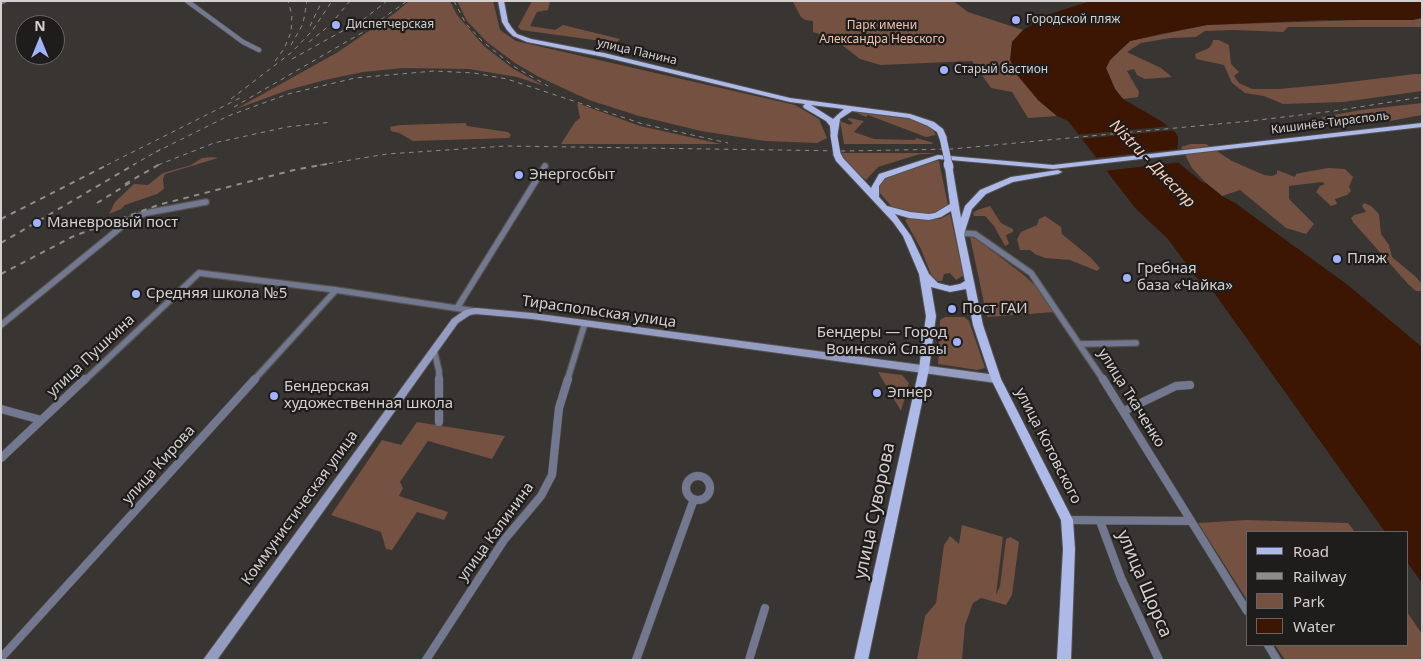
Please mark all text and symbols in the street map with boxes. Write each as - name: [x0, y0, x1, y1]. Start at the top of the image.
- place label: Городской пляж: [1026, 13, 1120, 27]
- marker: Городской пляж: [1010, 14, 1022, 26]
- north arrow: [15, 15, 65, 65]
- text: N: [34, 16, 46, 35]
- place label: Диспетчерская: [346, 18, 434, 32]
- marker: Диспетчерская: [330, 19, 342, 31]
- park label: Парк имени Александра Невского: [819, 19, 945, 47]
- street label: улица Панина: [596, 36, 678, 68]
- place label: Старый бастион: [954, 63, 1048, 77]
- marker: Старый бастион: [938, 64, 950, 76]
- street label: Кишинёв-Тирасполь: [1270, 109, 1390, 137]
- water label: Nistru - Днестр: [1105, 116, 1199, 212]
- place label: Энергосбыт: [529, 166, 615, 184]
- marker: Энергосбыт: [513, 169, 525, 181]
- place label: Маневровый пост: [47, 214, 178, 232]
- marker: Маневровый пост: [31, 217, 43, 229]
- place label: Пляж: [1347, 250, 1387, 268]
- marker: Пляж: [1331, 253, 1343, 265]
- place label: Гребная база «Чайка»: [1137, 260, 1233, 295]
- marker: Гребная база «Чайка»: [1121, 272, 1133, 284]
- place label: Средняя школа №5: [146, 285, 287, 303]
- marker: Средняя школа №5: [130, 288, 142, 300]
- street label: Тираспольская улица: [521, 292, 677, 332]
- place label: Пост ГАИ: [962, 300, 1028, 318]
- marker: Пост ГАИ: [946, 303, 958, 315]
- street label: улица Пушкина: [43, 311, 139, 401]
- place label: Бендеры — Город Воинской Славы: [817, 324, 947, 359]
- marker: Бендеры — Город Воинской Славы: [951, 336, 963, 348]
- street label: улица Ткаченко: [1093, 345, 1169, 451]
- place label: Бендерская художественная школа: [284, 378, 453, 413]
- place label: Эпнер: [887, 384, 932, 402]
- street label: улица Котовского: [1011, 385, 1085, 507]
- marker: Эпнер: [871, 387, 883, 399]
- marker: Бендерская художественная школа: [268, 390, 280, 402]
- street label: улица Кирова: [119, 422, 199, 508]
- street label: Коммунистическая улица: [238, 427, 362, 589]
- street label: улица Суворова: [850, 441, 900, 581]
- street label: улица Калинина: [454, 479, 538, 585]
- street label: улица Щорса: [1112, 527, 1176, 641]
- legend: [1246, 531, 1408, 646]
- text: Road: [1293, 541, 1329, 561]
- text: Railway: [1293, 566, 1346, 586]
- text: Park: [1293, 591, 1325, 611]
- text: Water: [1293, 616, 1335, 636]

